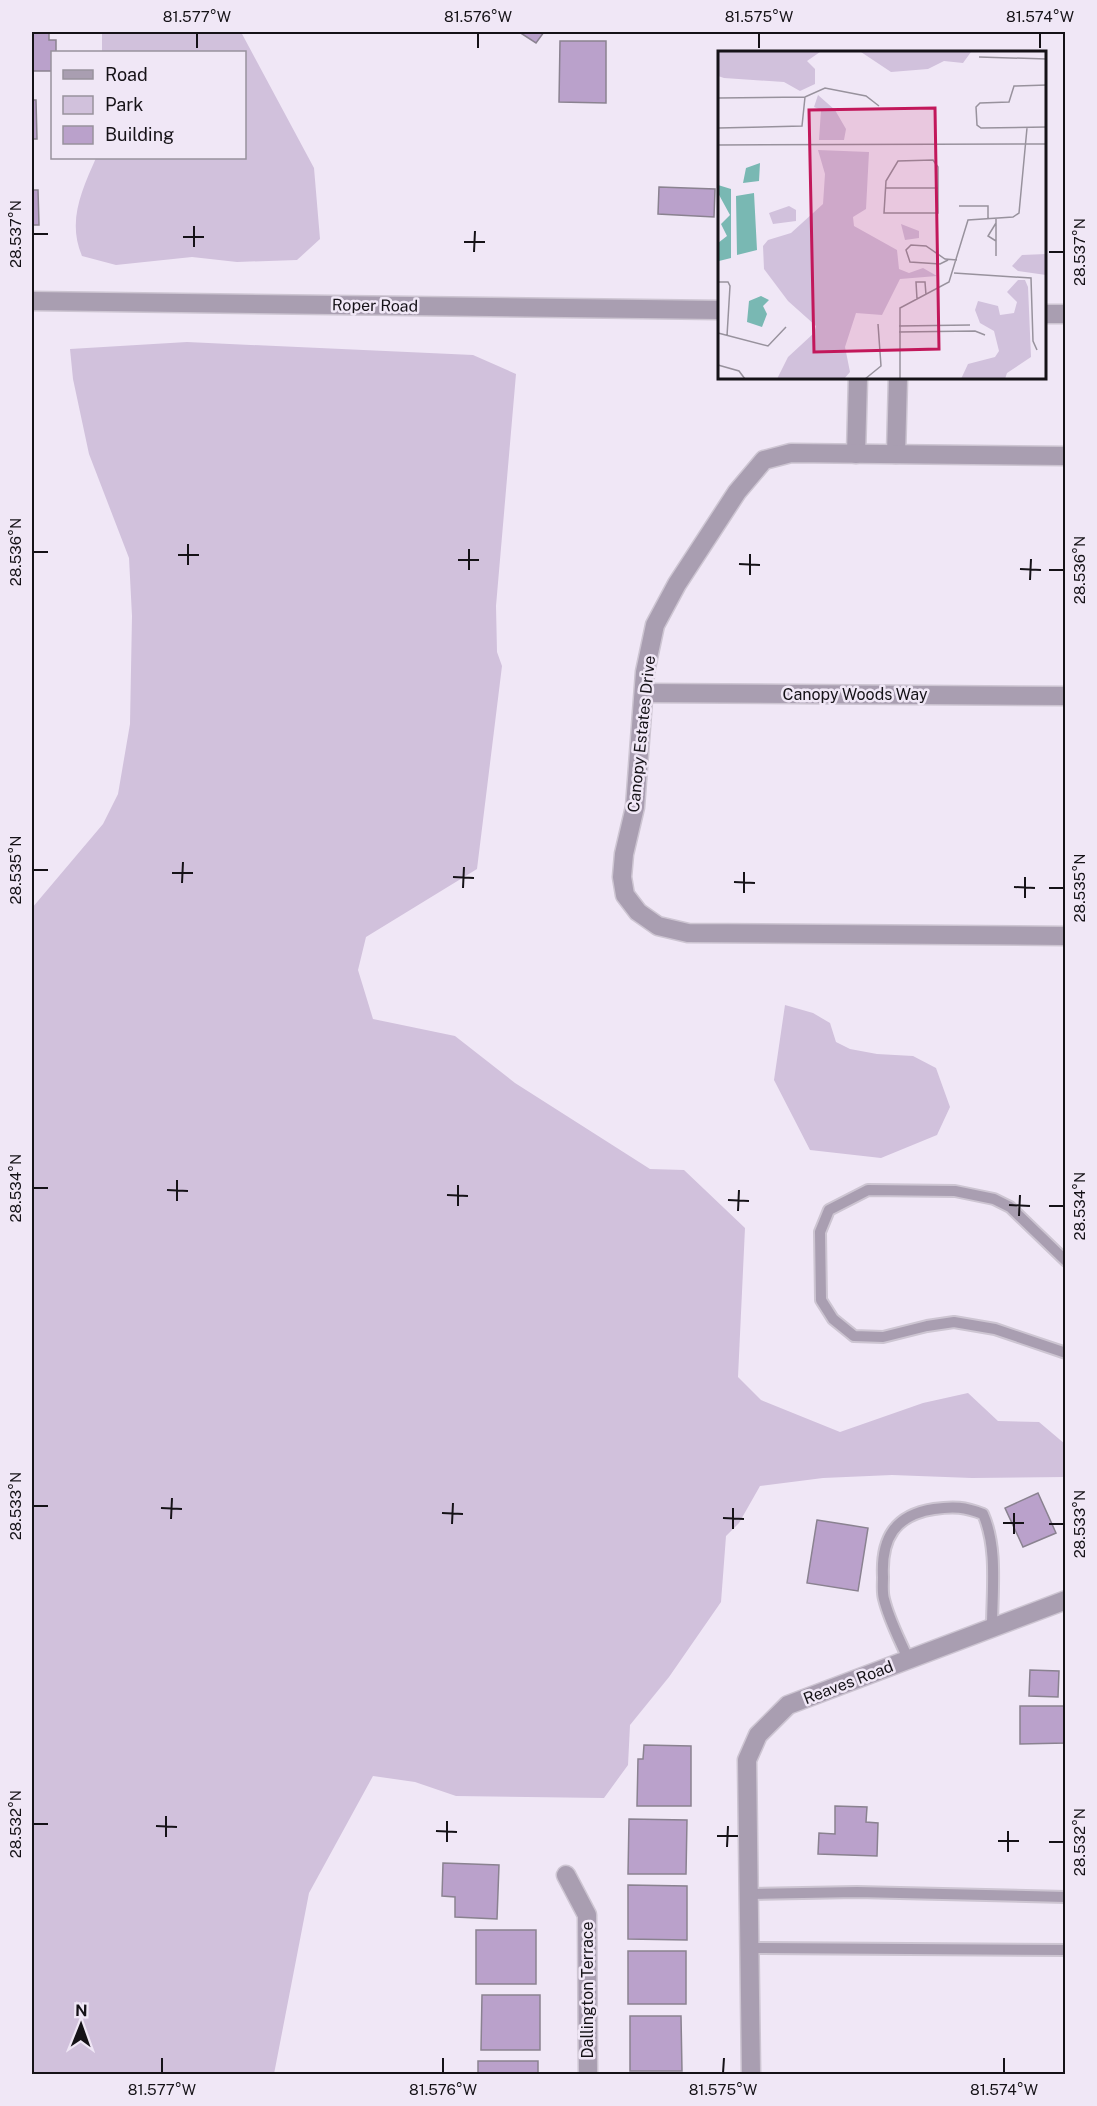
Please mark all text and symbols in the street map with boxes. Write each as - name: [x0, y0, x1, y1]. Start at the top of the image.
- text: 81.577°W: [163, 8, 231, 25]
- text: 81.576°W: [444, 8, 512, 25]
- text: 81.575°W: [725, 8, 793, 25]
- text: 81.574°W: [1006, 8, 1074, 25]
- legend: [51, 51, 246, 159]
- inset map: [718, 51, 1046, 380]
- text: Road: [105, 64, 148, 85]
- text: Park: [105, 94, 143, 115]
- text: Building: [105, 124, 174, 145]
- text: 28.537°N: [7, 200, 24, 268]
- text: 28.537°N: [1071, 218, 1088, 286]
- street label: Roper Road: [332, 295, 418, 316]
- text: 28.536°N: [7, 518, 24, 586]
- text: 28.536°N: [1071, 536, 1088, 604]
- street label: Canopy Estates Drive: [624, 655, 659, 813]
- street label: Canopy Woods Way: [783, 685, 928, 704]
- text: 28.535°N: [7, 836, 24, 904]
- text: 28.535°N: [1071, 854, 1088, 922]
- text: 28.534°N: [7, 1154, 24, 1222]
- text: 28.534°N: [1071, 1172, 1088, 1240]
- text: 28.533°N: [7, 1472, 24, 1540]
- text: 28.533°N: [1071, 1490, 1088, 1558]
- street label: Reaves Road: [801, 1657, 896, 1708]
- text: 28.532°N: [7, 1790, 24, 1858]
- text: 28.532°N: [1071, 1808, 1088, 1876]
- street label: Dallington Terrace: [578, 1921, 597, 2059]
- north arrow: [51, 1995, 111, 2055]
- text: N: [75, 2001, 88, 2020]
- text: 81.577°W: [128, 2081, 196, 2098]
- text: 81.576°W: [409, 2081, 477, 2098]
- text: 81.575°W: [689, 2081, 757, 2098]
- text: 81.574°W: [970, 2081, 1038, 2098]

